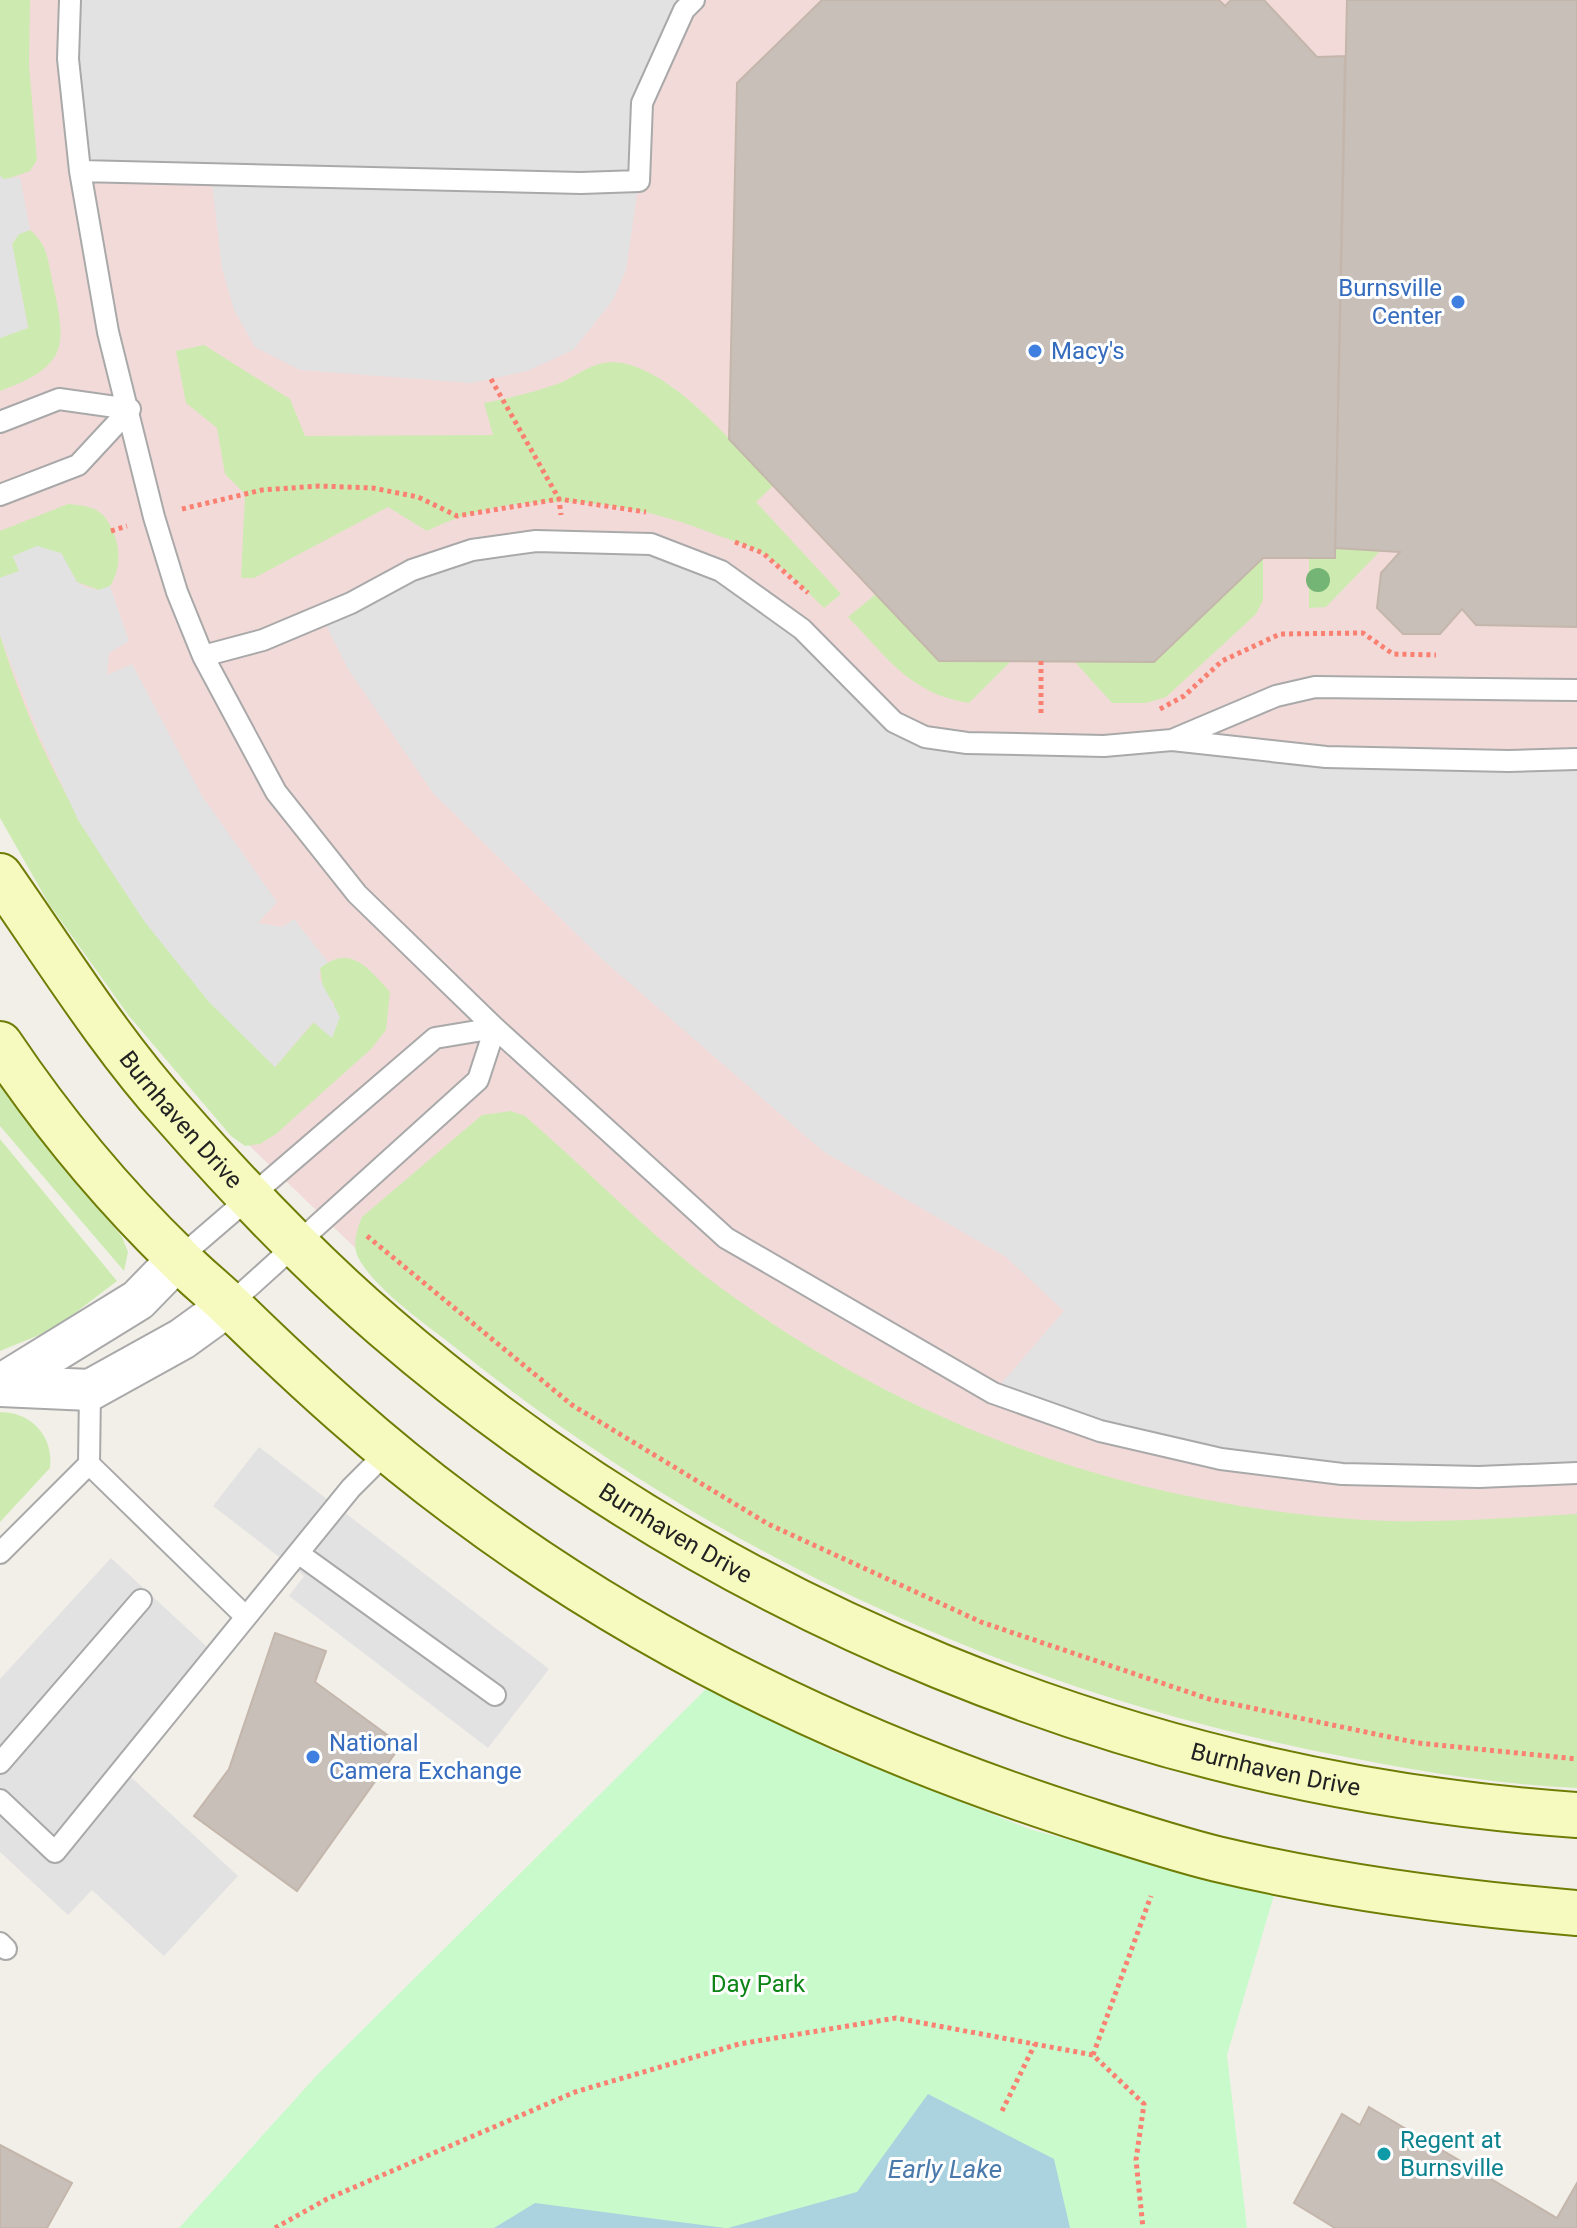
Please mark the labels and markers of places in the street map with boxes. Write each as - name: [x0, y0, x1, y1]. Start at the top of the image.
- place label: Burnsville Center: [1338, 274, 1442, 330]
- marker: Burnsville Center: [1449, 293, 1467, 311]
- place label: Macy's: [1051, 337, 1125, 365]
- marker: Macy's: [1026, 342, 1044, 360]
- place label: National Camera Exchange: [329, 1729, 522, 1785]
- marker: National Camera Exchange: [304, 1748, 322, 1766]
- place label: Regent at Burnsville: [1400, 2126, 1504, 2182]
- marker: Regent at Burnsville: [1375, 2145, 1393, 2163]

